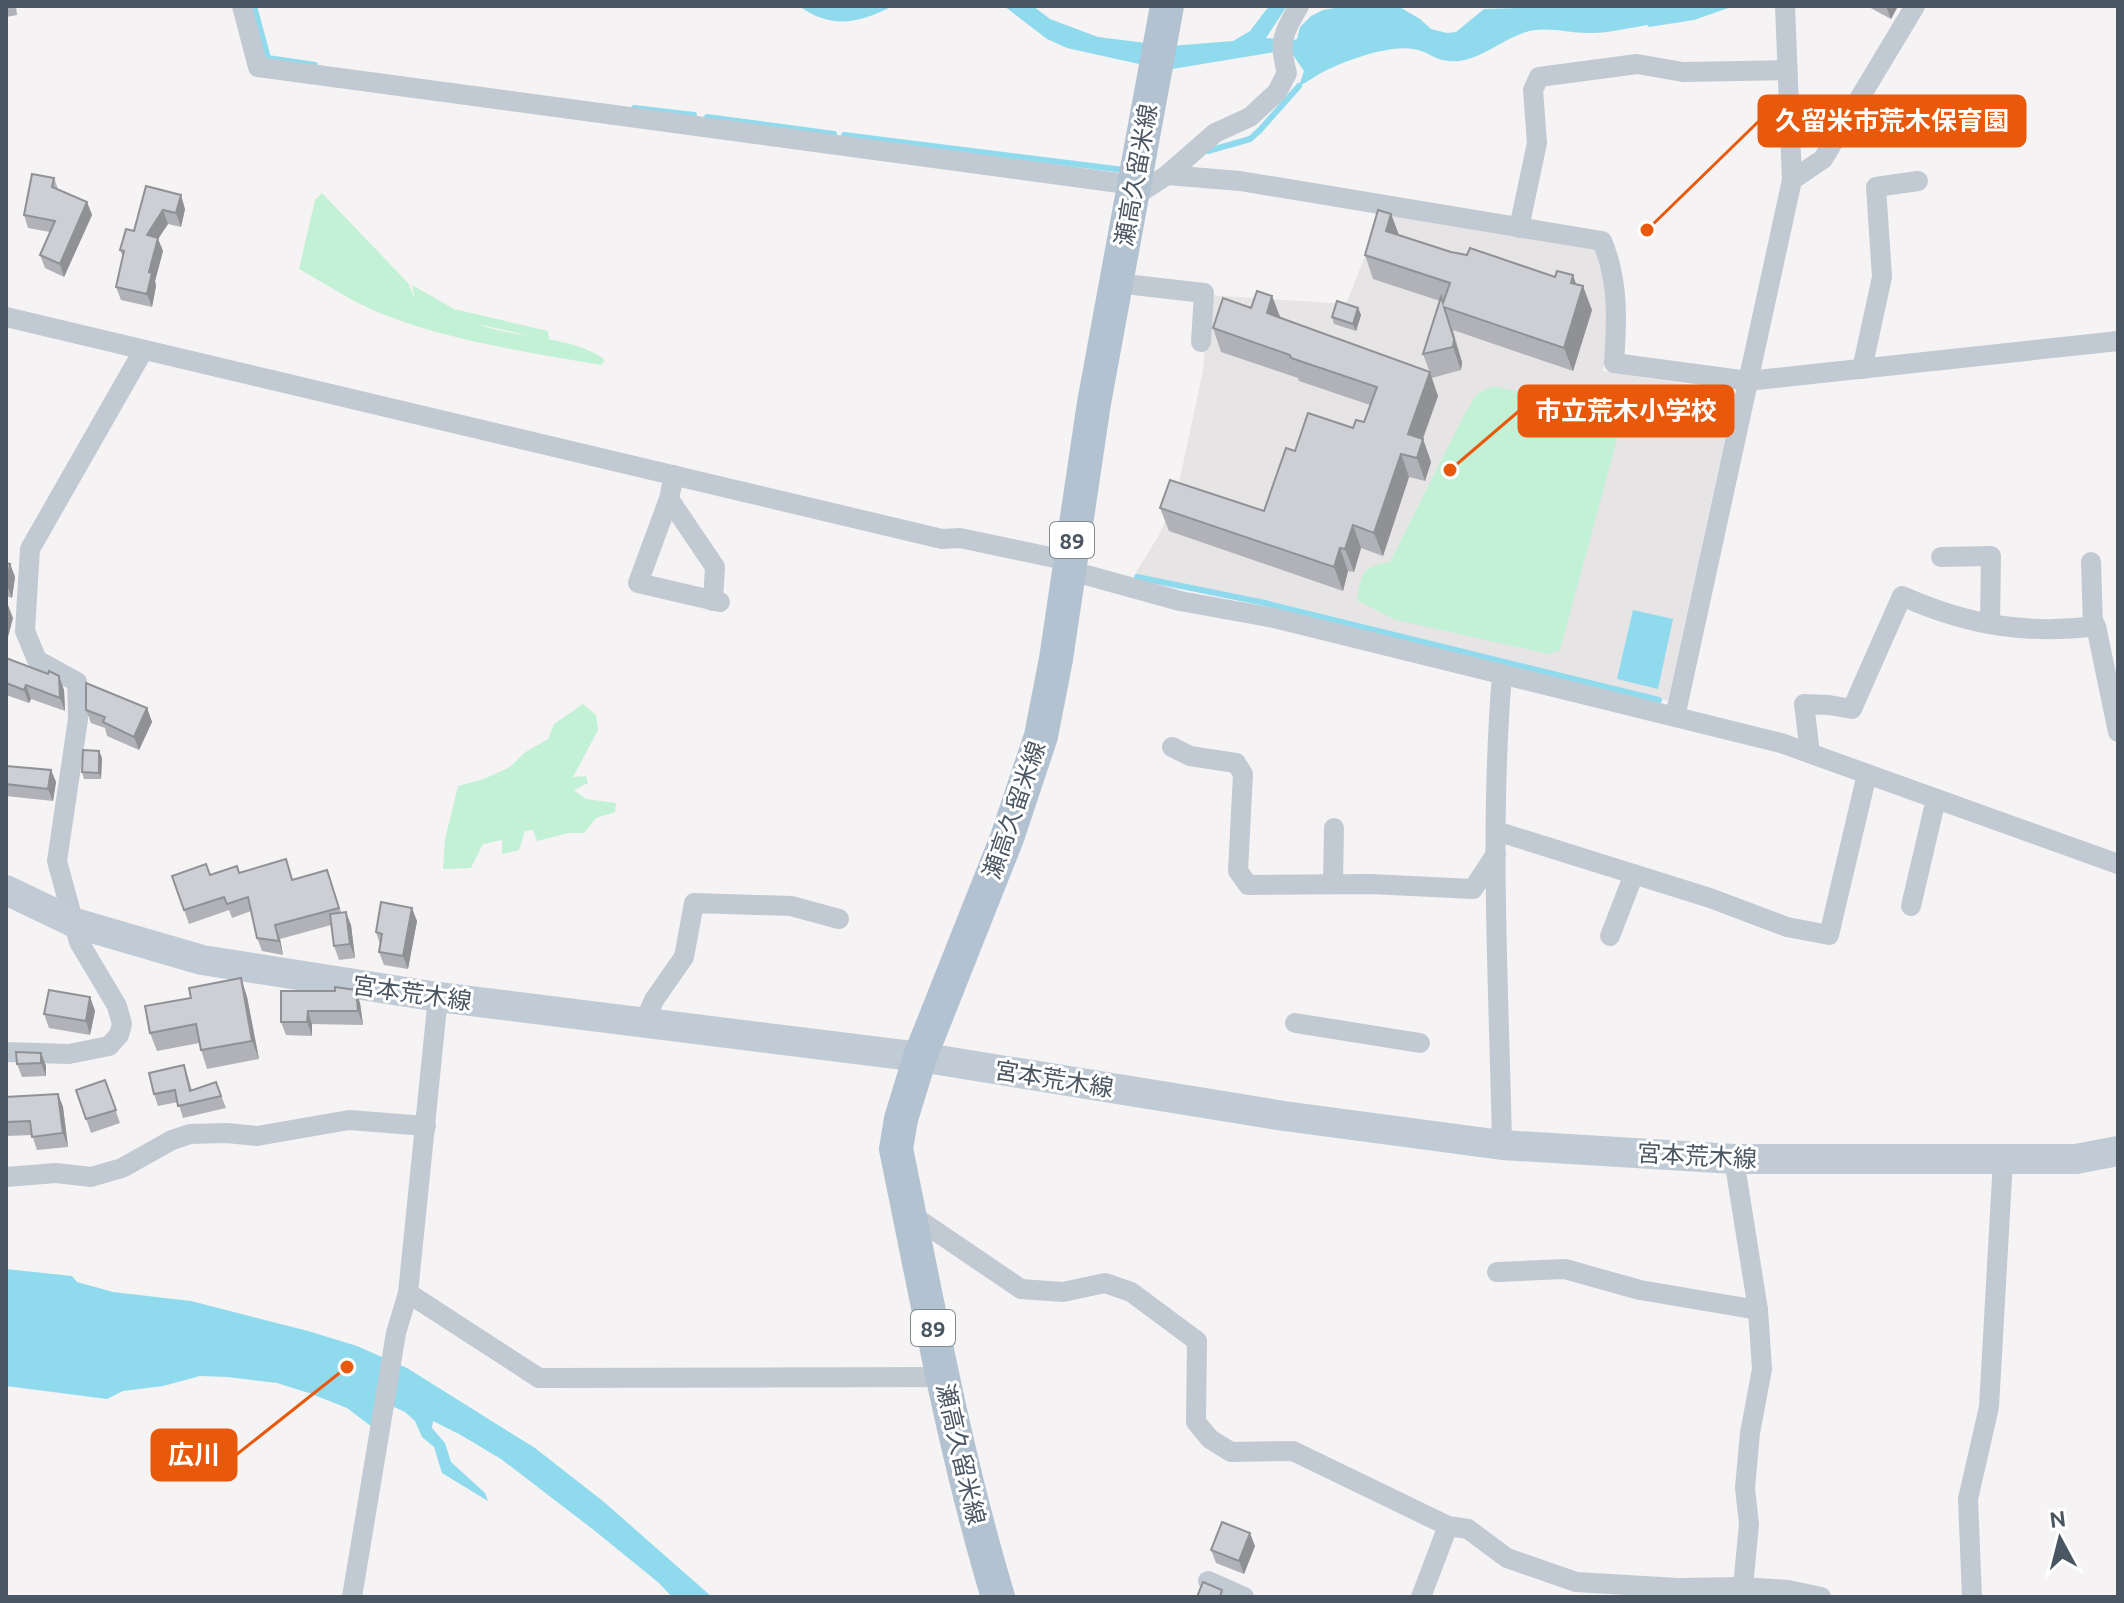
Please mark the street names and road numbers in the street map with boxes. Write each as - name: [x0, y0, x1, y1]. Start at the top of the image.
- street label: 瀬高久留米線: [1110, 102, 1162, 248]
- road number: 89: [1050, 522, 1094, 558]
- street label: 瀬高久留米線: [978, 738, 1050, 882]
- street label: 宮本荒木線: [351, 971, 473, 1015]
- street label: 宮本荒木線: [993, 1056, 1115, 1102]
- street label: 宮本荒木線: [1636, 1139, 1758, 1173]
- road number: 89: [911, 1310, 955, 1346]
- street label: 瀬高久留米線: [932, 1381, 990, 1527]

